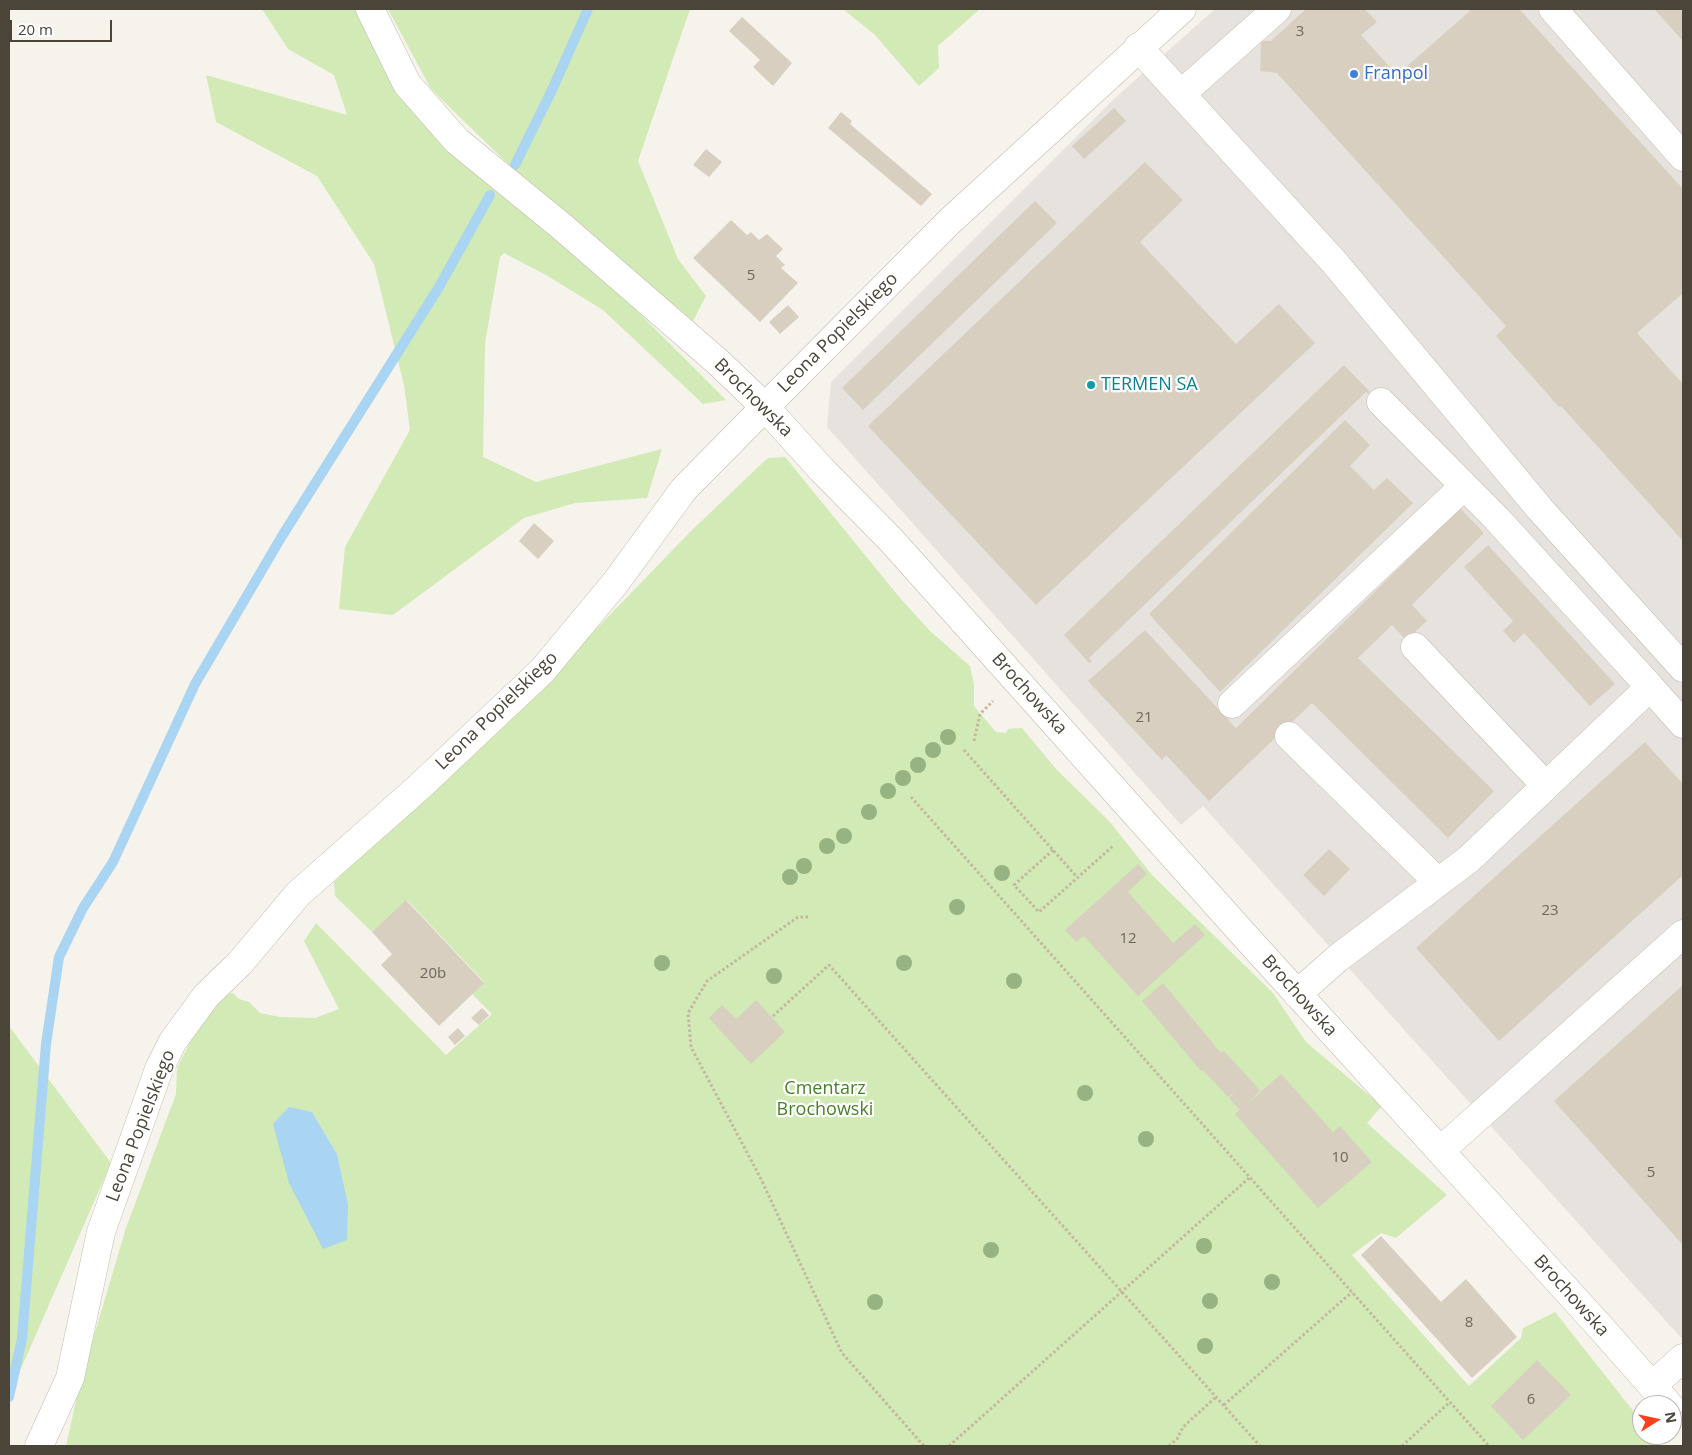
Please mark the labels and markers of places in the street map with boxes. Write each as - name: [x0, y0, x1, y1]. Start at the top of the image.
- place label: Franpol: [1364, 63, 1428, 85]
- marker: Franpol: [1348, 68, 1360, 80]
- place label: TERMEN SA: [1101, 374, 1198, 396]
- marker: TERMEN SA: [1085, 379, 1097, 391]

